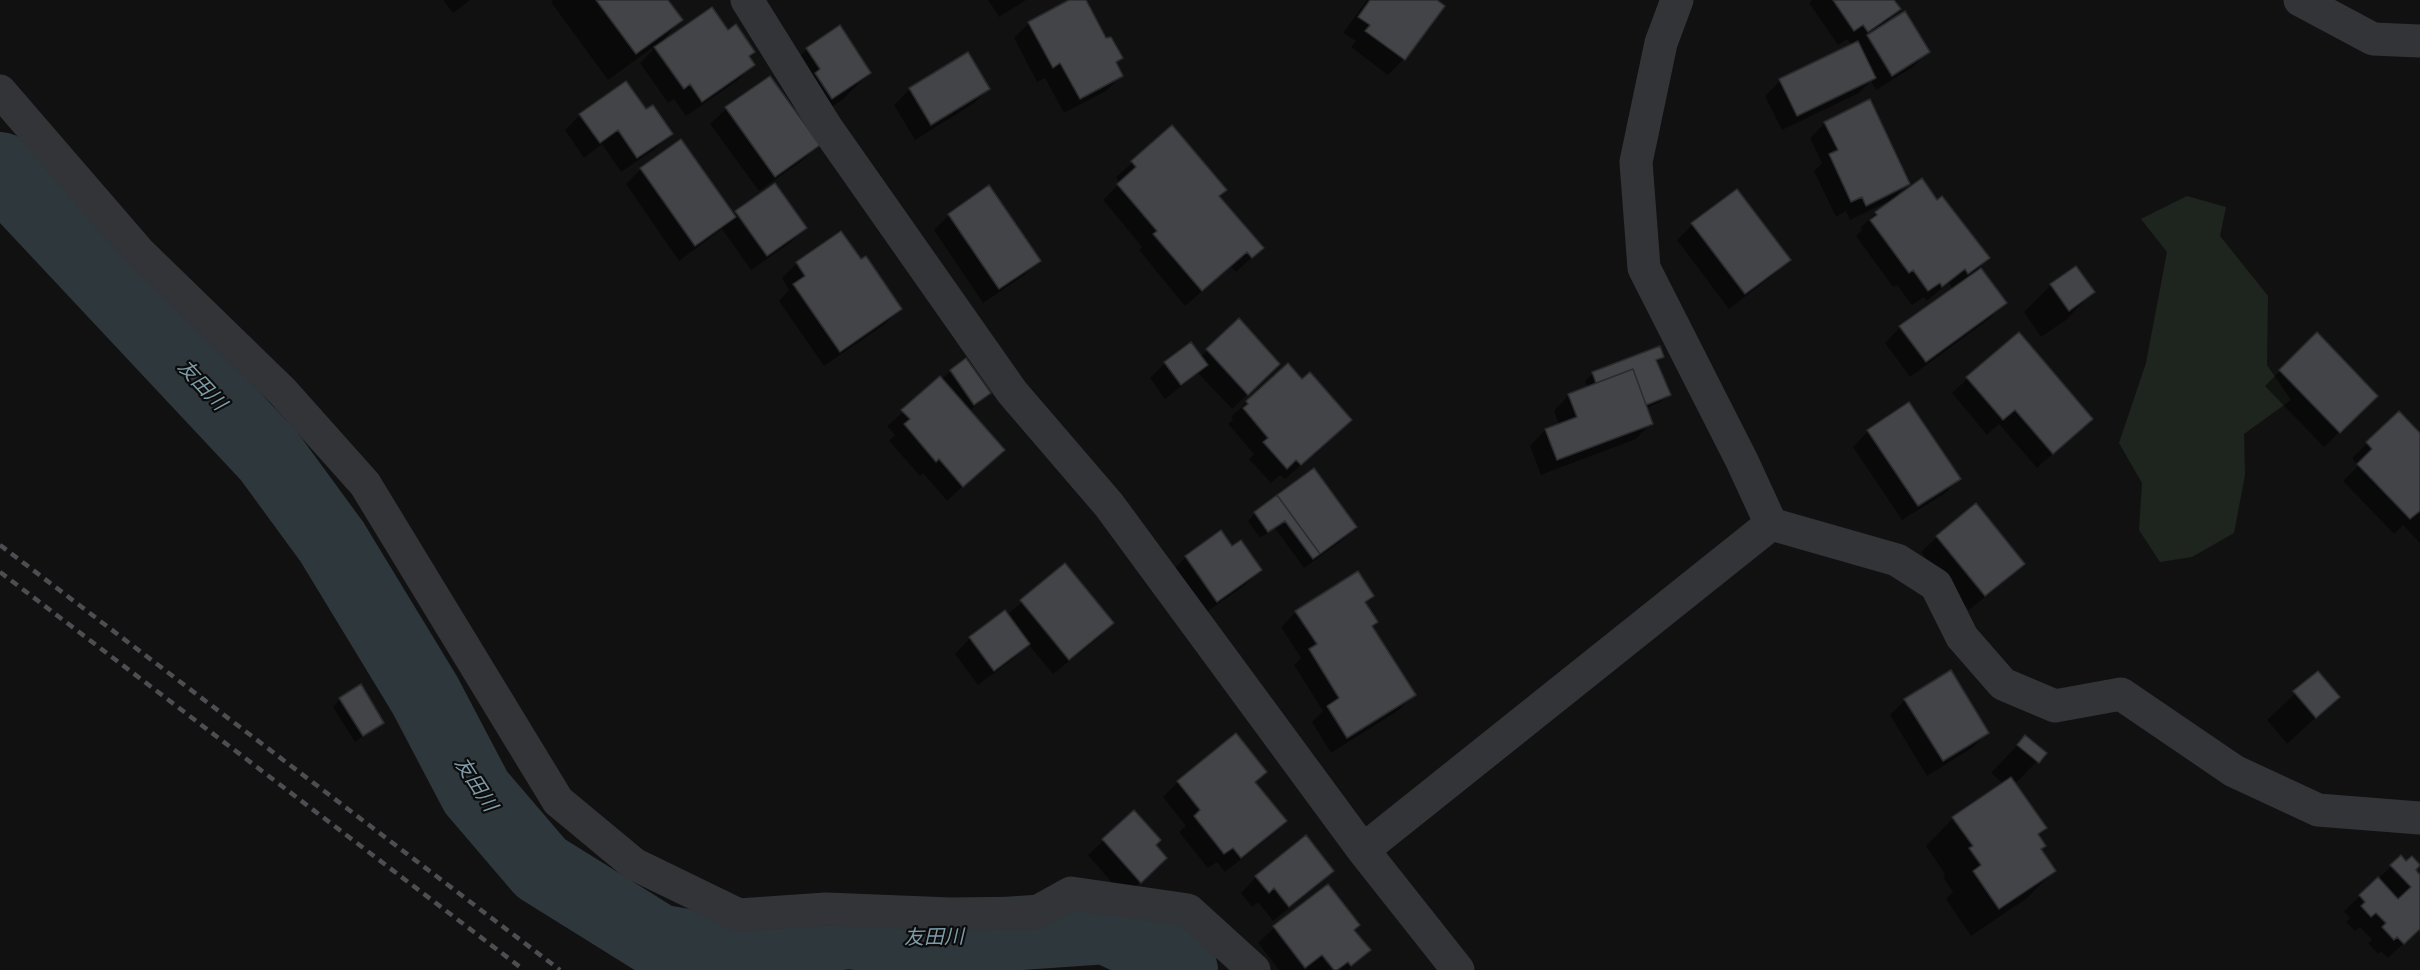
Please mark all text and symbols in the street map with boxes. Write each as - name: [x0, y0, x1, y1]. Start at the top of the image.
- water label: 友田川: [173, 355, 231, 415]
- water label: 友田川: [450, 752, 502, 816]
- water label: 友田川: [904, 924, 964, 950]

